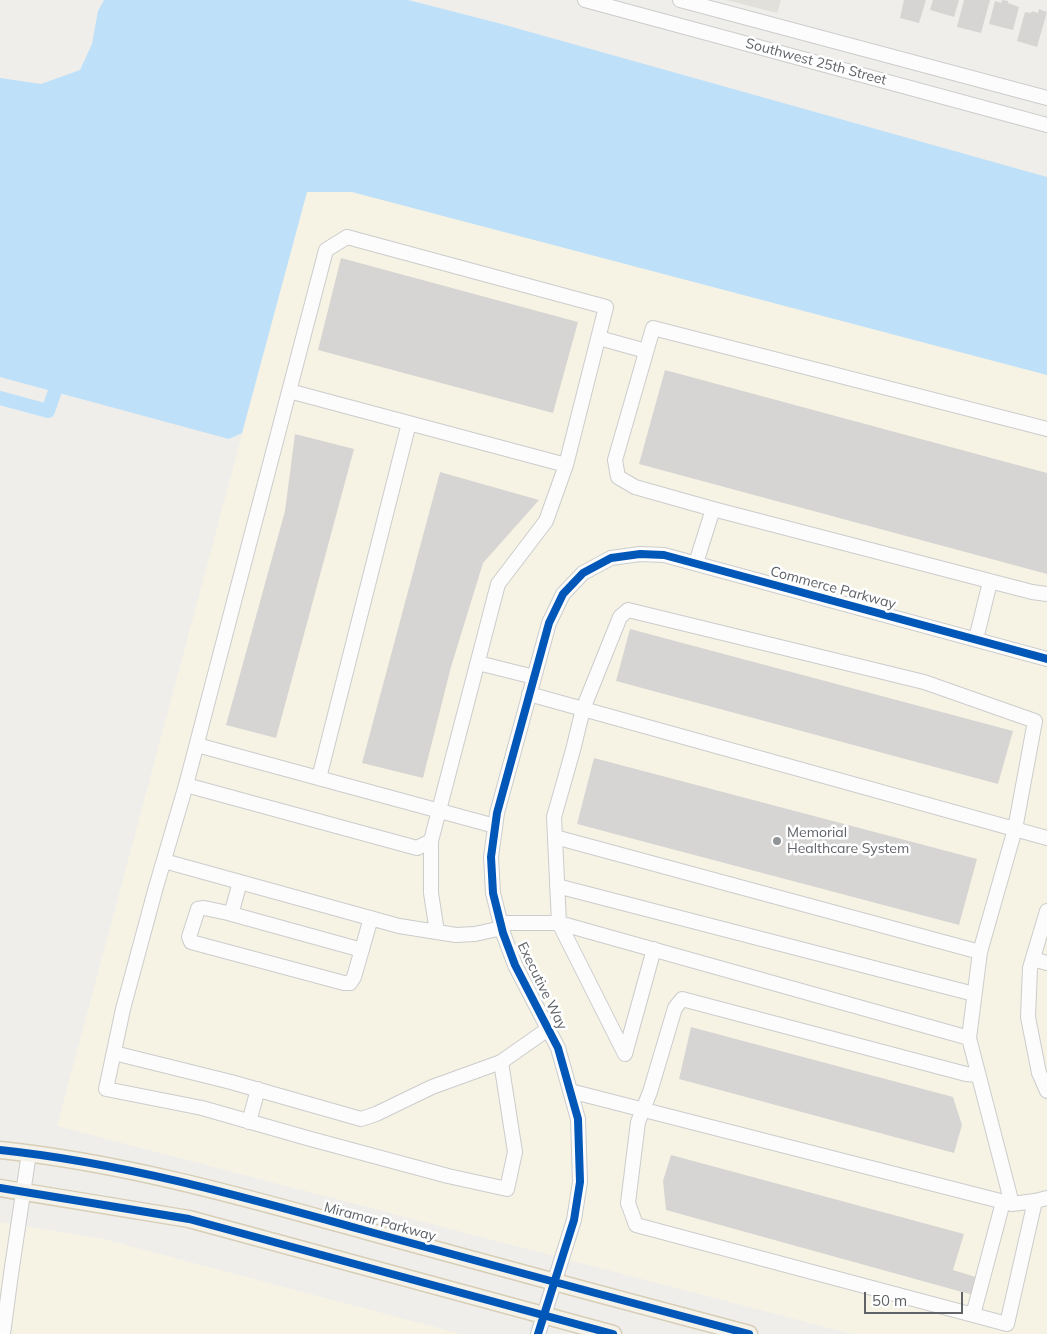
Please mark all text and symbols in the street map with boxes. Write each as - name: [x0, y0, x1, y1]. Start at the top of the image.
- street label: Southwest 25th Street: [744, 35, 888, 89]
- street label: Commerce Parkway: [768, 563, 898, 613]
- place label: Memorial Healthcare System: [787, 825, 909, 858]
- marker: Memorial Healthcare System: [771, 835, 783, 847]
- street label: Executive Way: [514, 939, 570, 1033]
- street label: Miramar Parkway: [322, 1199, 438, 1245]
- scale bar: [867, 1282, 966, 1314]
- text: 50 m: [872, 1291, 907, 1310]

